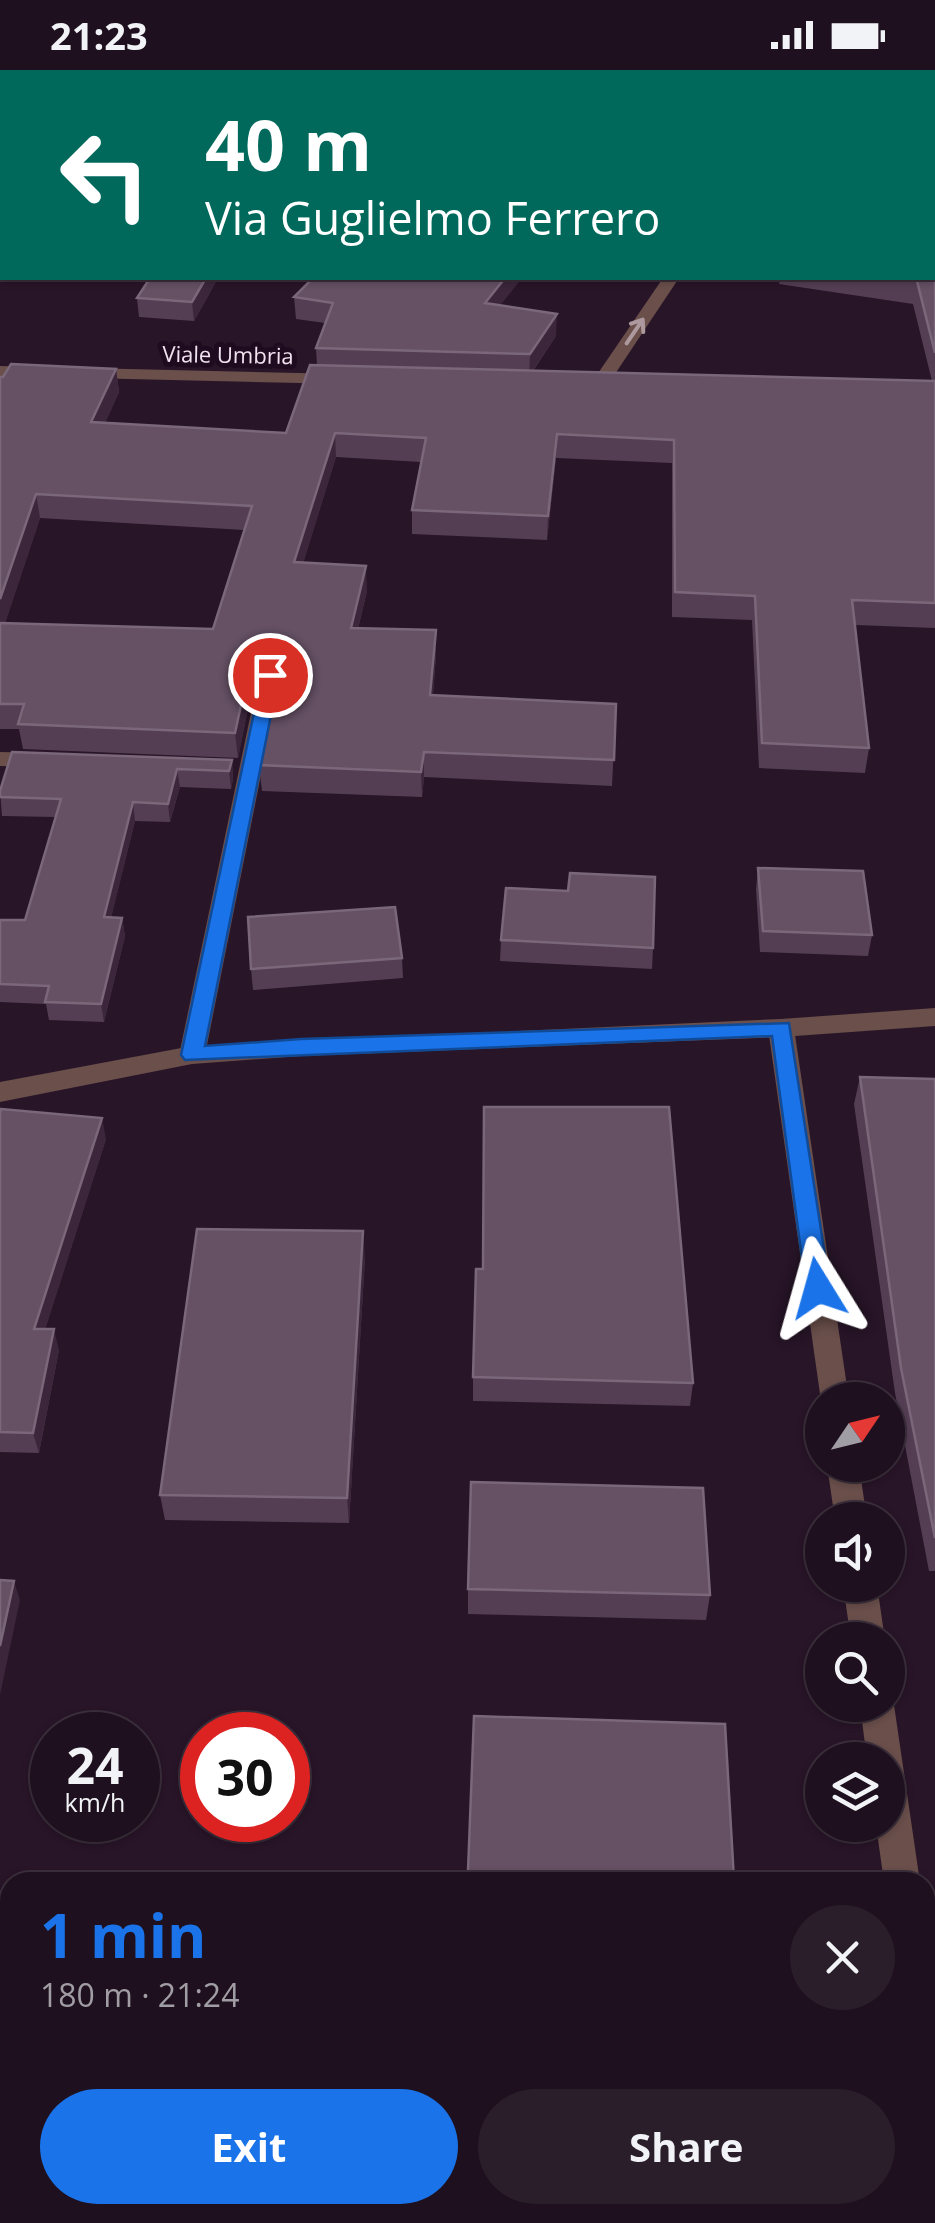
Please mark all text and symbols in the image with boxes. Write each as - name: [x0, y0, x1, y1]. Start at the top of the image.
- text: 21:23: [50, 9, 148, 61]
- text: 40 m: [205, 96, 372, 192]
- icon: left: [40, 110, 170, 240]
- text: Via Guglielmo Ferrero: [205, 187, 660, 248]
- one-way arrow: [624, 318, 645, 346]
- street label: Viale Umbria: [162, 338, 294, 370]
- pin: [228, 633, 313, 718]
- icon: arrive: [243, 648, 298, 703]
- position arrow: [766, 1236, 870, 1340]
- north arrow: [805, 1382, 905, 1482]
- map controls: [805, 1382, 905, 1842]
- button: sound: [805, 1502, 905, 1602]
- button: search: [805, 1622, 905, 1722]
- speed limit sign: 30: [180, 1712, 310, 1842]
- text: 24: [66, 1731, 124, 1799]
- button: layers: [805, 1742, 905, 1842]
- text: km/h: [65, 1785, 125, 1819]
- text: 1 min: [40, 1894, 207, 1976]
- button: close: [790, 1905, 895, 2010]
- text: 180 m · 21:24: [40, 1973, 239, 2016]
- button: Exit: [40, 2089, 458, 2204]
- button: Share: [478, 2089, 895, 2204]

